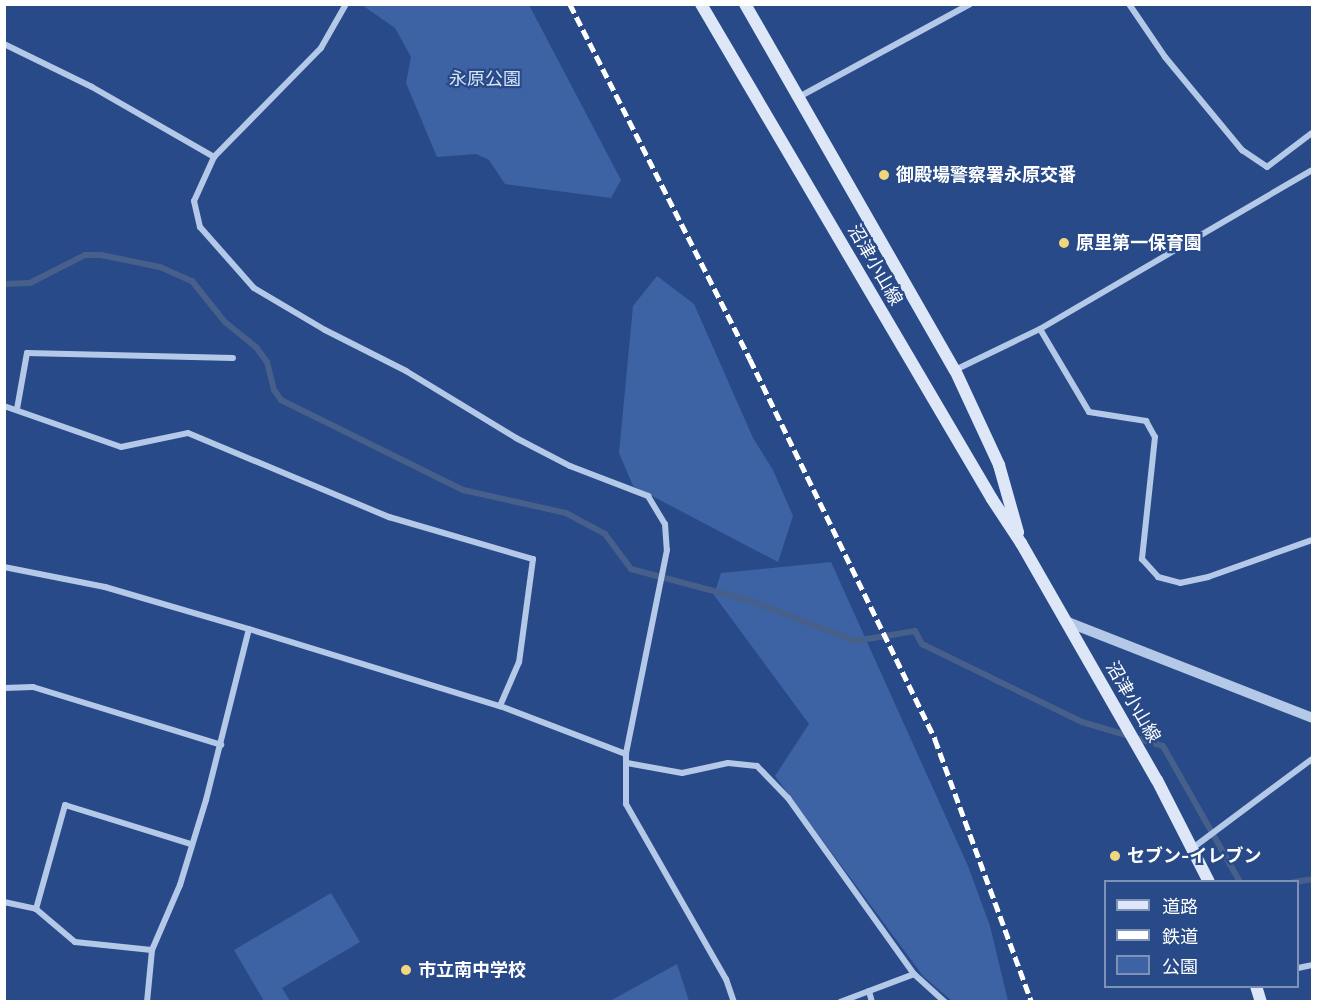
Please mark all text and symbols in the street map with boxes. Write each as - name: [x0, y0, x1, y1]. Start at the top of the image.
- park label: 永原公園: [449, 68, 521, 90]
- place label: 御殿場警察署永原交番: [896, 164, 1076, 186]
- marker: 御殿場警察署永原交番: [877, 168, 891, 182]
- street label: 沼津小山線: [843, 221, 907, 309]
- place label: 原里第一保育園: [1076, 232, 1202, 254]
- marker: 原里第一保育園: [1057, 236, 1071, 250]
- street label: 沼津小山線: [1101, 658, 1165, 746]
- place label: セブン-イレブン: [1127, 845, 1261, 867]
- marker: セブン-イレブン: [1108, 849, 1122, 863]
- legend: [1104, 880, 1299, 988]
- text: 道路: [1162, 896, 1198, 917]
- text: 鉄道: [1162, 926, 1198, 947]
- text: 公園: [1162, 956, 1198, 977]
- place label: 市立南中学校: [418, 959, 526, 981]
- marker: 市立南中学校: [399, 963, 413, 977]

